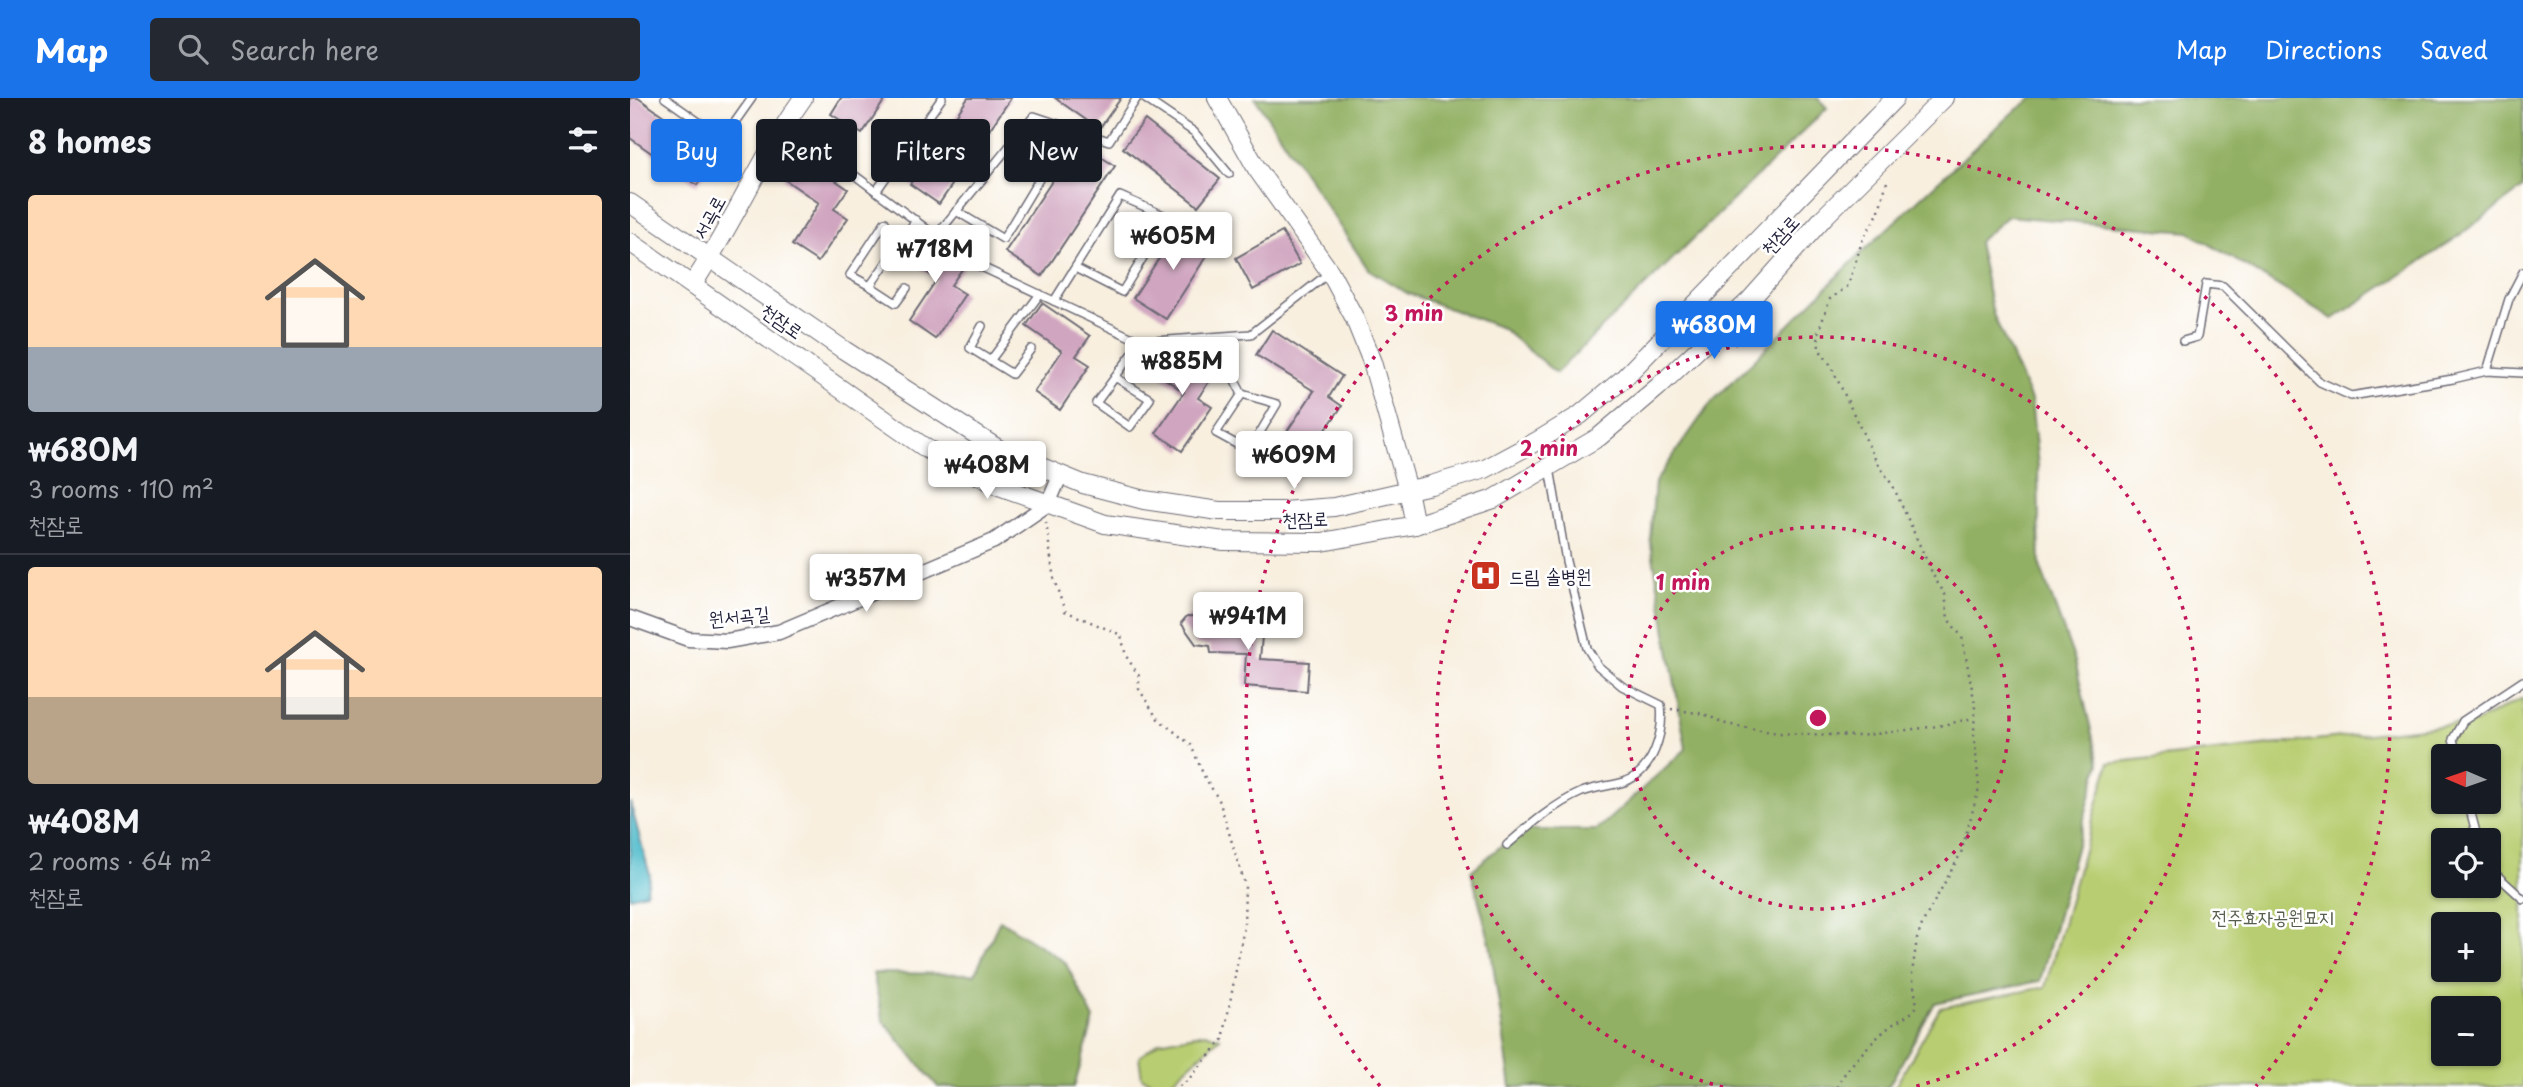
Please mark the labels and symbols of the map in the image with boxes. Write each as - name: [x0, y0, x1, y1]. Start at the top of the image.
- street label: 서곡로: [685, 190, 731, 243]
- street label: 천잠로: [1754, 208, 1805, 261]
- pin: ₩605M: [1124, 212, 1222, 272]
- pin: ₩718M: [886, 226, 984, 285]
- street label: 천잠로: [756, 296, 809, 345]
- text: 3 min: [1384, 296, 1444, 328]
- pin: ₩680M: [1665, 302, 1763, 361]
- pin: ₩885M: [1133, 338, 1231, 397]
- text: 2 min: [1520, 431, 1578, 463]
- pin: ₩609M: [1245, 432, 1343, 491]
- pin: ₩408M: [938, 442, 1036, 501]
- street label: 천잠로: [1282, 503, 1328, 533]
- pin: ₩357M: [817, 554, 915, 614]
- hospital icon: 드림 솔병원: [1469, 559, 1503, 593]
- place label: 드림 솔병원: [1509, 561, 1592, 589]
- text: 1 min: [1656, 565, 1710, 597]
- pin: ₩941M: [1199, 592, 1297, 652]
- street label: 원서곡길: [707, 598, 771, 632]
- centre of rings: [1806, 706, 1830, 730]
- north arrow: [2431, 744, 2501, 814]
- park label: 전주효자공원묘지: [2212, 902, 2334, 930]

